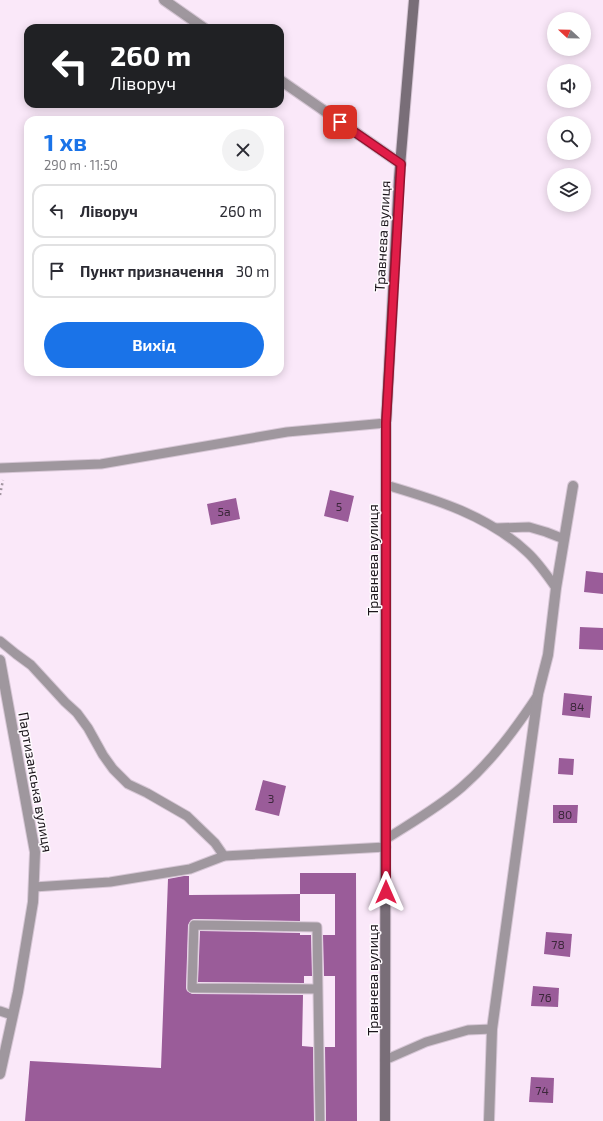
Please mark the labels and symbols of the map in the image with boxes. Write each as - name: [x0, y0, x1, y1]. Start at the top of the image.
- north arrow: [547, 12, 591, 56]
- pin: [323, 105, 357, 139]
- street label: Травнева вулиця: [371, 180, 393, 292]
- house number: 5: [336, 499, 342, 513]
- house number: 5а: [217, 504, 231, 518]
- street label: Травнева вулиця: [364, 504, 381, 616]
- house number: 84: [570, 699, 584, 713]
- street label: Партизанська вулиця: [15, 710, 57, 854]
- house number: 3: [268, 791, 274, 805]
- house number: 80: [558, 807, 572, 821]
- position arrow: [365, 871, 407, 913]
- street label: Травнева вулиця: [364, 924, 381, 1036]
- house number: 78: [551, 937, 565, 951]
- house number: 76: [538, 990, 552, 1004]
- house number: 74: [535, 1083, 549, 1097]

